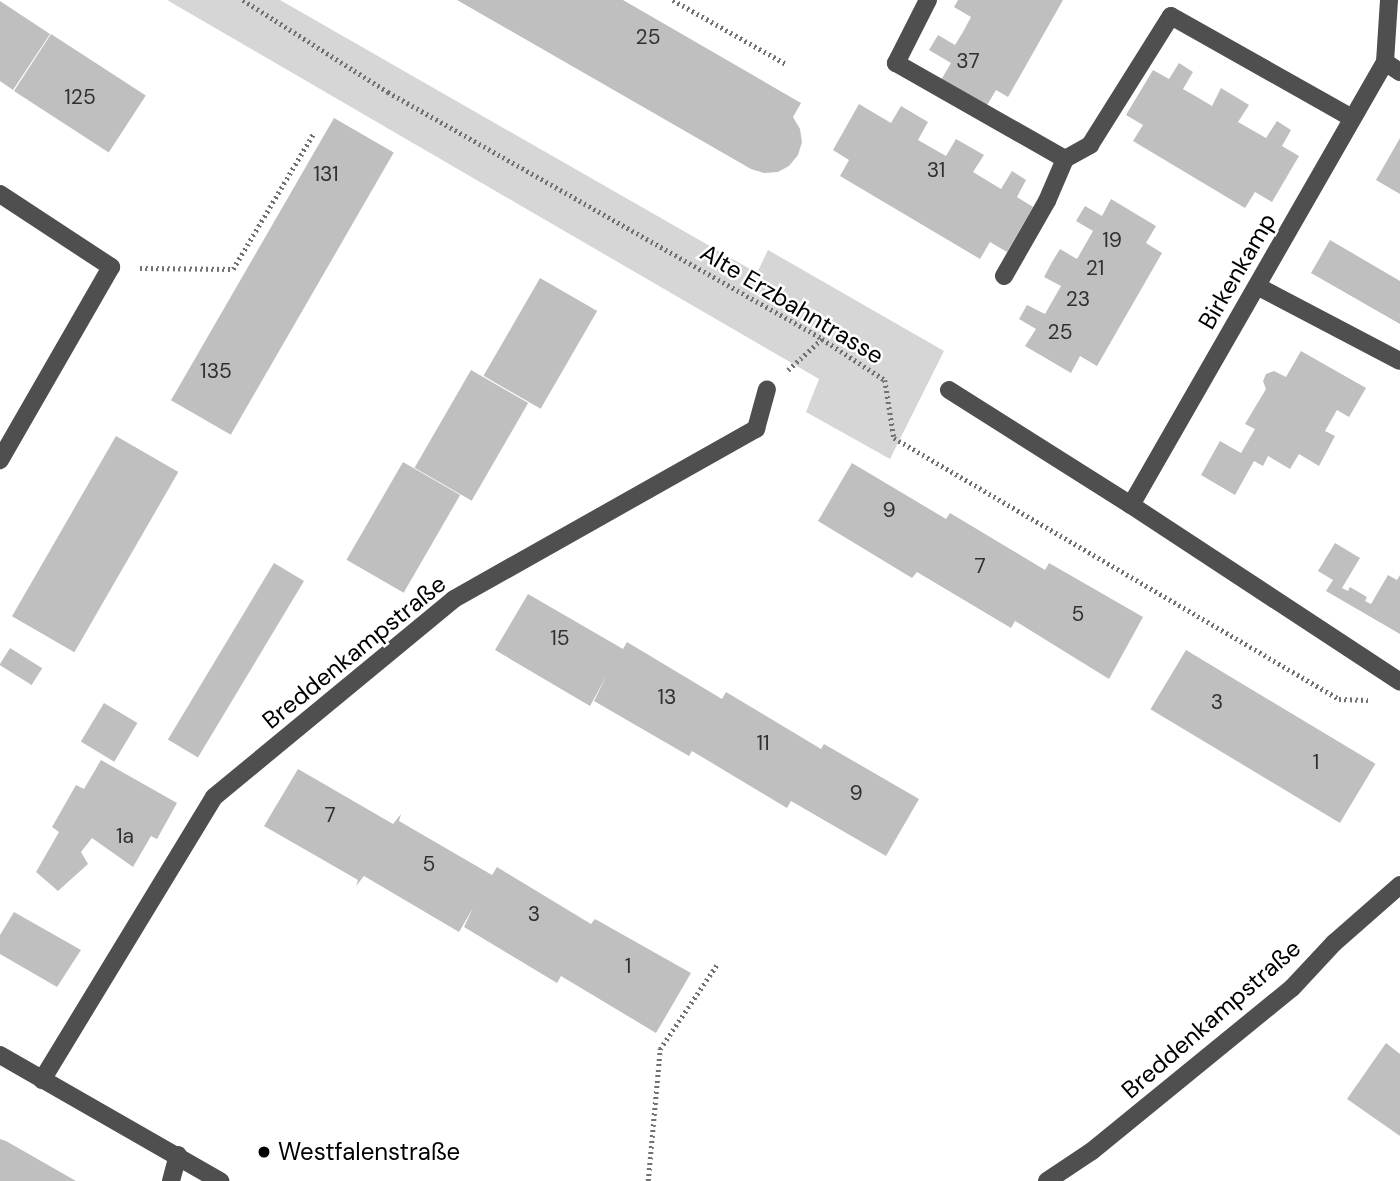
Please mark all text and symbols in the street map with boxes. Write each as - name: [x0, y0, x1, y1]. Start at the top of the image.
- house number: 25: [636, 24, 660, 50]
- house number: 37: [956, 48, 980, 74]
- house number: 125: [64, 84, 96, 110]
- house number: 31: [927, 157, 945, 183]
- house number: 131: [313, 161, 339, 187]
- street label: Birkenkamp: [1192, 208, 1282, 334]
- house number: 19: [1102, 227, 1122, 253]
- street label: Alte Erzbahntrasse: [695, 238, 889, 370]
- house number: 21: [1086, 255, 1104, 281]
- house number: 23: [1066, 286, 1090, 312]
- house number: 25: [1048, 319, 1072, 345]
- house number: 135: [200, 358, 232, 384]
- house number: 9: [882, 497, 896, 523]
- house number: 7: [974, 553, 986, 579]
- street label: Breddenkampstraße: [257, 569, 451, 735]
- house number: 5: [1072, 601, 1084, 627]
- house number: 15: [550, 625, 570, 651]
- house number: 13: [658, 684, 676, 710]
- house number: 3: [1211, 689, 1223, 715]
- house number: 11: [756, 730, 770, 756]
- house number: 1: [1313, 749, 1319, 775]
- house number: 9: [849, 780, 863, 806]
- house number: 7: [324, 802, 336, 828]
- house number: 1a: [116, 823, 134, 849]
- house number: 5: [423, 851, 435, 877]
- house number: 3: [528, 901, 540, 927]
- street label: Breddenkampstraße: [1116, 933, 1306, 1105]
- house number: 1: [625, 953, 631, 979]
- place label: Westfalenstraße: [278, 1138, 460, 1166]
- marker: Westfalenstraße: [256, 1144, 272, 1160]

